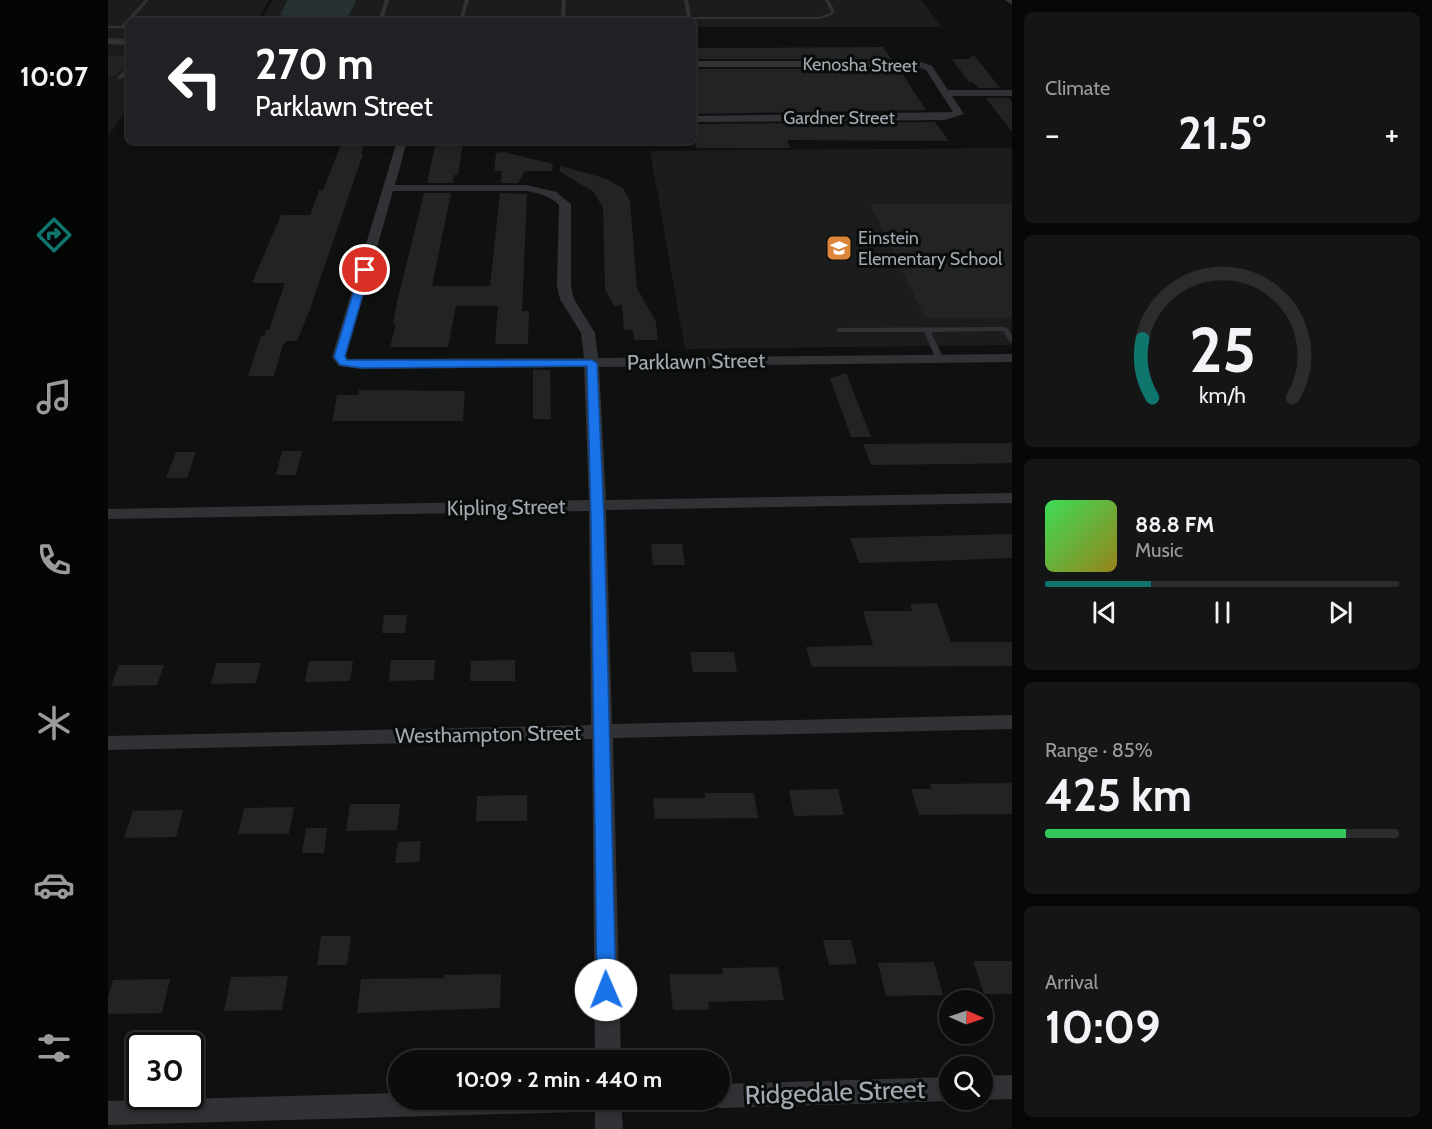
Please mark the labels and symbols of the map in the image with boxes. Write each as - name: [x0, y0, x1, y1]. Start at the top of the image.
- street label: Kenosha Street: [802, 53, 918, 77]
- street label: Gardner Street: [783, 107, 895, 129]
- place label: Einstein Elementary School: [858, 227, 1003, 270]
- school or university icon: Einstein Elementary School: [824, 233, 854, 263]
- pin: [339, 244, 390, 295]
- street label: Parklawn Street: [627, 347, 765, 375]
- street label: Kipling Street: [446, 493, 566, 521]
- street label: Westhampton Street: [395, 720, 581, 748]
- position arrow: [574, 958, 638, 1022]
- north arrow: [939, 990, 993, 1044]
- speed limit sign: 30: [126, 1032, 204, 1110]
- street label: Ridgedale Street: [744, 1073, 926, 1111]

